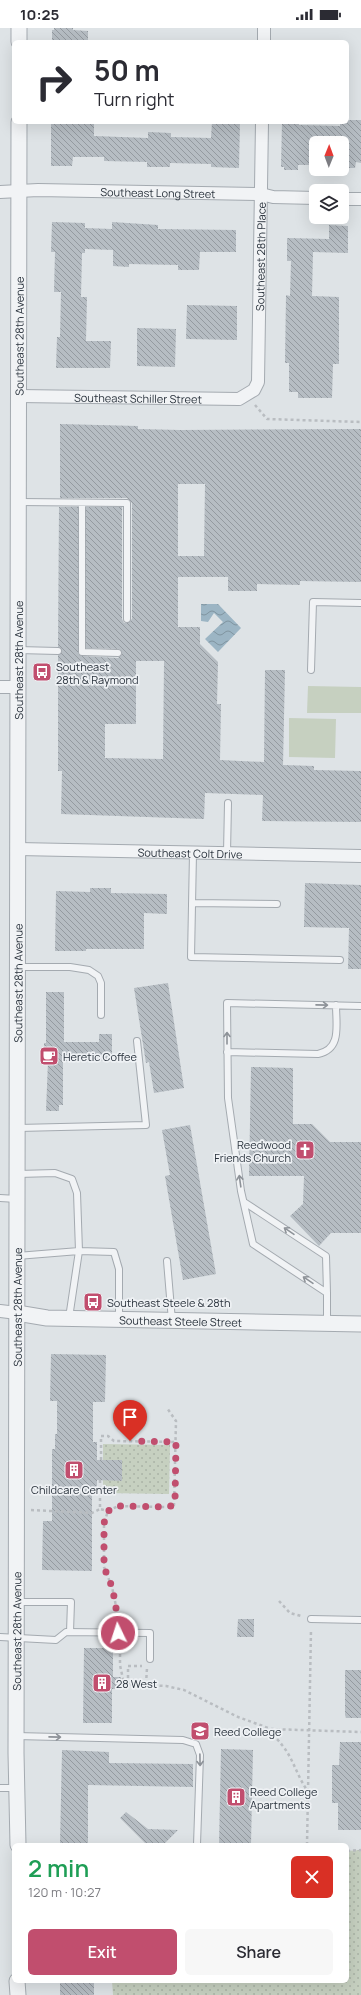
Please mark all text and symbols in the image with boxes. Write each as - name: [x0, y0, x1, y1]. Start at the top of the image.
- text: 10:25: [20, 4, 59, 25]
- text: 50 m: [94, 51, 160, 89]
- icon: right: [28, 56, 80, 108]
- text: Turn right: [94, 87, 175, 111]
- north arrow: [309, 136, 349, 176]
- map controls: [309, 136, 349, 224]
- street label: Southeast Long Street: [100, 184, 216, 201]
- button: layers: [309, 184, 349, 224]
- street label: Southeast 28th Place: [252, 201, 268, 311]
- street label: Southeast 28th Avenue: [11, 276, 26, 396]
- street label: Southeast Schiller Street: [74, 389, 202, 406]
- street label: Southeast 28th Avenue: [10, 600, 26, 720]
- place label: Southeast 28th & Raymond: [56, 659, 139, 687]
- bus stop icon: Southeast 28th & Raymond: [31, 661, 53, 683]
- street label: Southeast Colt Drive: [137, 844, 243, 861]
- street label: Southeast 28th Avenue: [10, 923, 25, 1043]
- one-way arrow: [315, 1001, 328, 1009]
- one-way arrow: [223, 1032, 231, 1045]
- cafe icon: Heretic Coffee: [38, 1045, 60, 1067]
- place label: Heretic Coffee: [63, 1049, 137, 1064]
- place label: Reedwood Friends Church: [214, 1137, 291, 1165]
- church icon: Reedwood Friends Church: [294, 1139, 316, 1161]
- one-way arrow: [236, 1175, 244, 1188]
- one-way arrow: [284, 1227, 295, 1235]
- street label: Southeast 28th Avenue: [9, 1247, 24, 1367]
- one-way arrow: [303, 1276, 314, 1284]
- bus stop icon: Southeast Steele & 28th: [82, 1291, 104, 1313]
- place label: Southeast Steele & 28th: [107, 1295, 231, 1310]
- street label: Southeast Steele Street: [119, 1312, 242, 1329]
- pin: [113, 1400, 147, 1441]
- icon: arrive: [119, 1406, 141, 1428]
- building icon: Childcare Center: [63, 1459, 85, 1481]
- place label: Childcare Center: [31, 1482, 117, 1497]
- street label: Southeast 28th Avenue: [9, 1571, 24, 1691]
- position arrow: [97, 1612, 139, 1654]
- building icon: 28 West: [91, 1672, 113, 1694]
- place label: 28 West: [116, 1676, 157, 1691]
- school or university icon: Reed College: [189, 1720, 211, 1742]
- place label: Reed College: [214, 1724, 282, 1739]
- one-way arrow: [48, 1733, 61, 1741]
- one-way arrow: [196, 1753, 203, 1766]
- place label: Reed College Apartments: [250, 1784, 318, 1812]
- building icon: Reed College Apartments: [225, 1786, 247, 1808]
- text: 2 min: [28, 1851, 89, 1884]
- button: close: [291, 1856, 333, 1898]
- text: 120 m · 10:27: [28, 1883, 101, 1901]
- button: Exit: [28, 1929, 177, 1975]
- button: Share: [185, 1929, 333, 1975]

